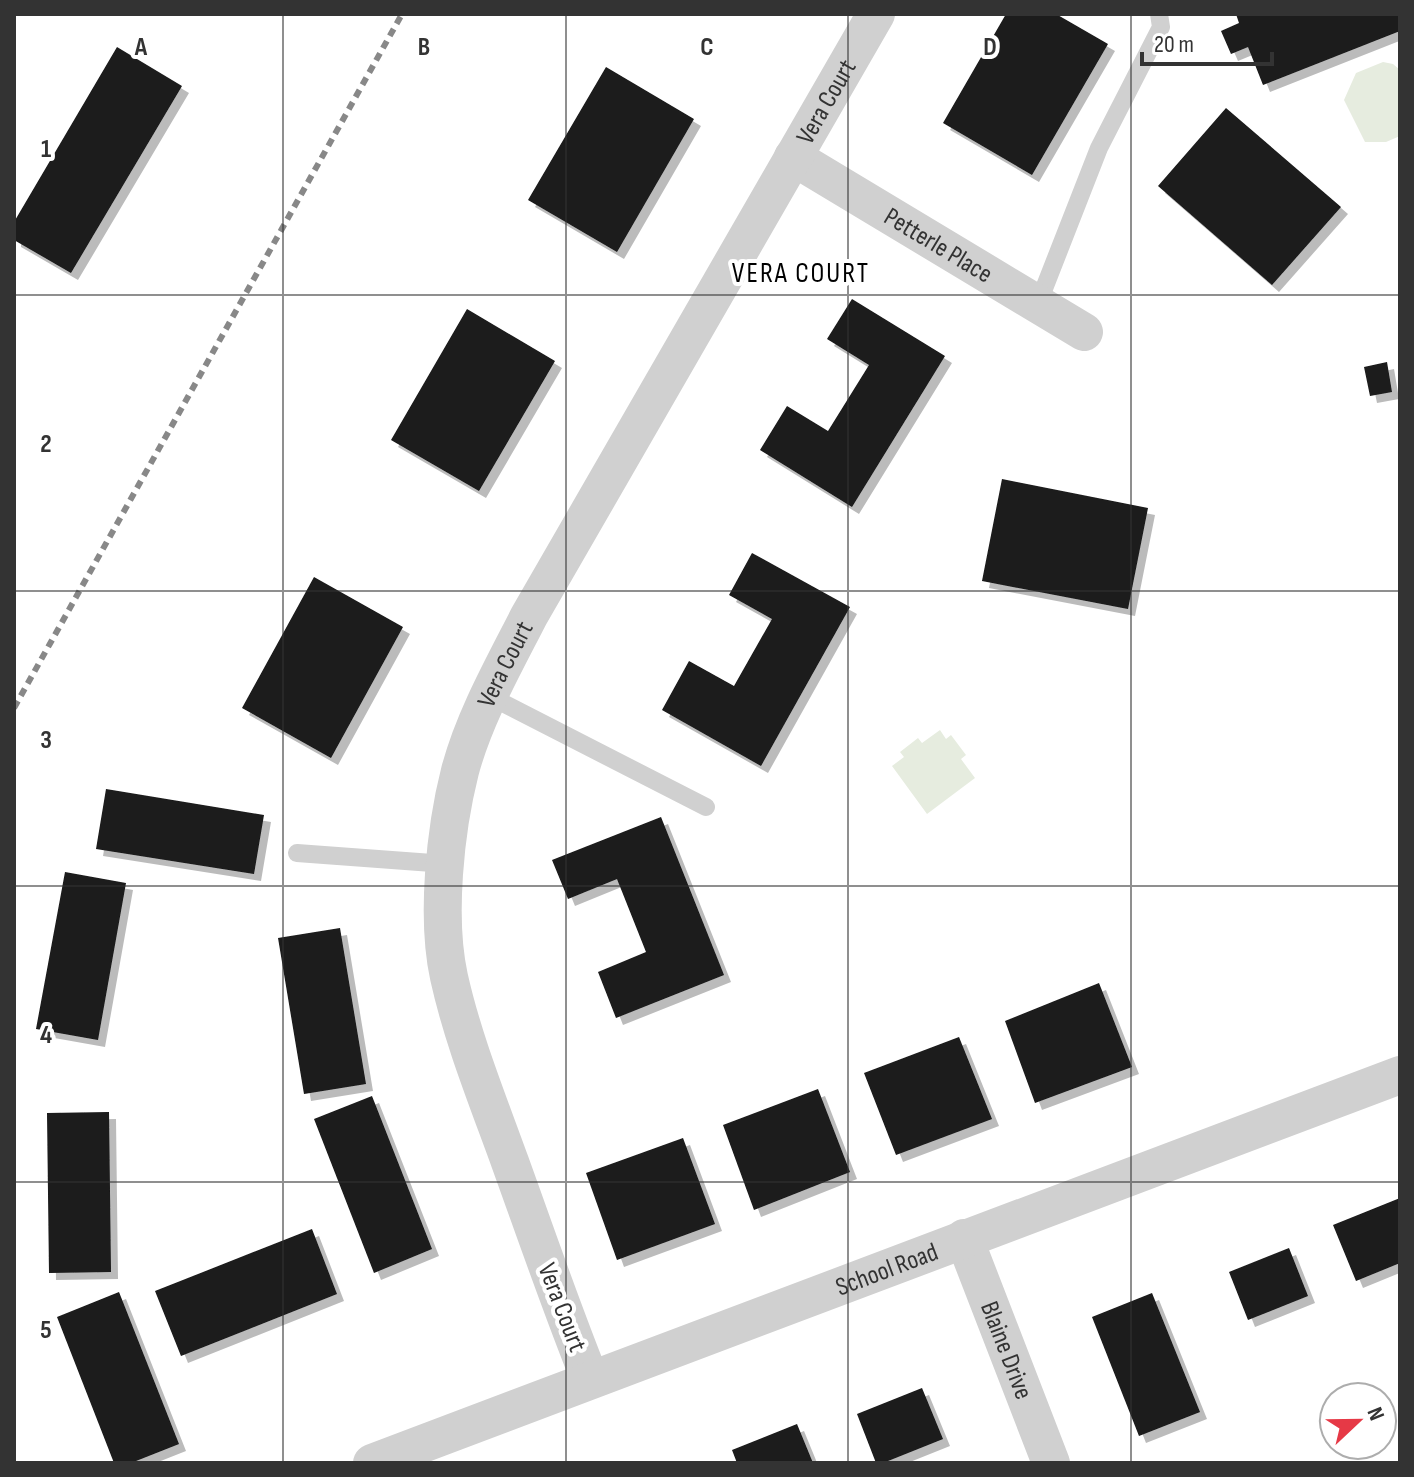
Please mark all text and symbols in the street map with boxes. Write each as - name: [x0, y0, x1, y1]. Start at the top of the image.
- scale bar: [1142, 16, 1272, 66]
- text: 20 m: [1154, 30, 1194, 59]
- text: A: [134, 32, 148, 63]
- text: B: [418, 32, 430, 63]
- text: C: [700, 32, 714, 63]
- text: D: [983, 32, 997, 63]
- street label: Vera Court: [790, 54, 863, 150]
- text: 1: [41, 134, 51, 165]
- street label: Petterle Place: [878, 201, 998, 290]
- district label: VERA COURT: [732, 257, 870, 290]
- text: 2: [40, 429, 52, 460]
- street label: Vera Court: [471, 616, 541, 713]
- text: 3: [40, 725, 52, 756]
- text: 4: [40, 1020, 52, 1051]
- street label: School Road: [832, 1237, 942, 1304]
- street label: Vera Court: [531, 1259, 593, 1356]
- street label: Blaine Drive: [973, 1297, 1039, 1404]
- text: 5: [40, 1315, 52, 1346]
- north arrow: [1318, 1381, 1398, 1461]
- text: N: [1360, 1404, 1390, 1425]

